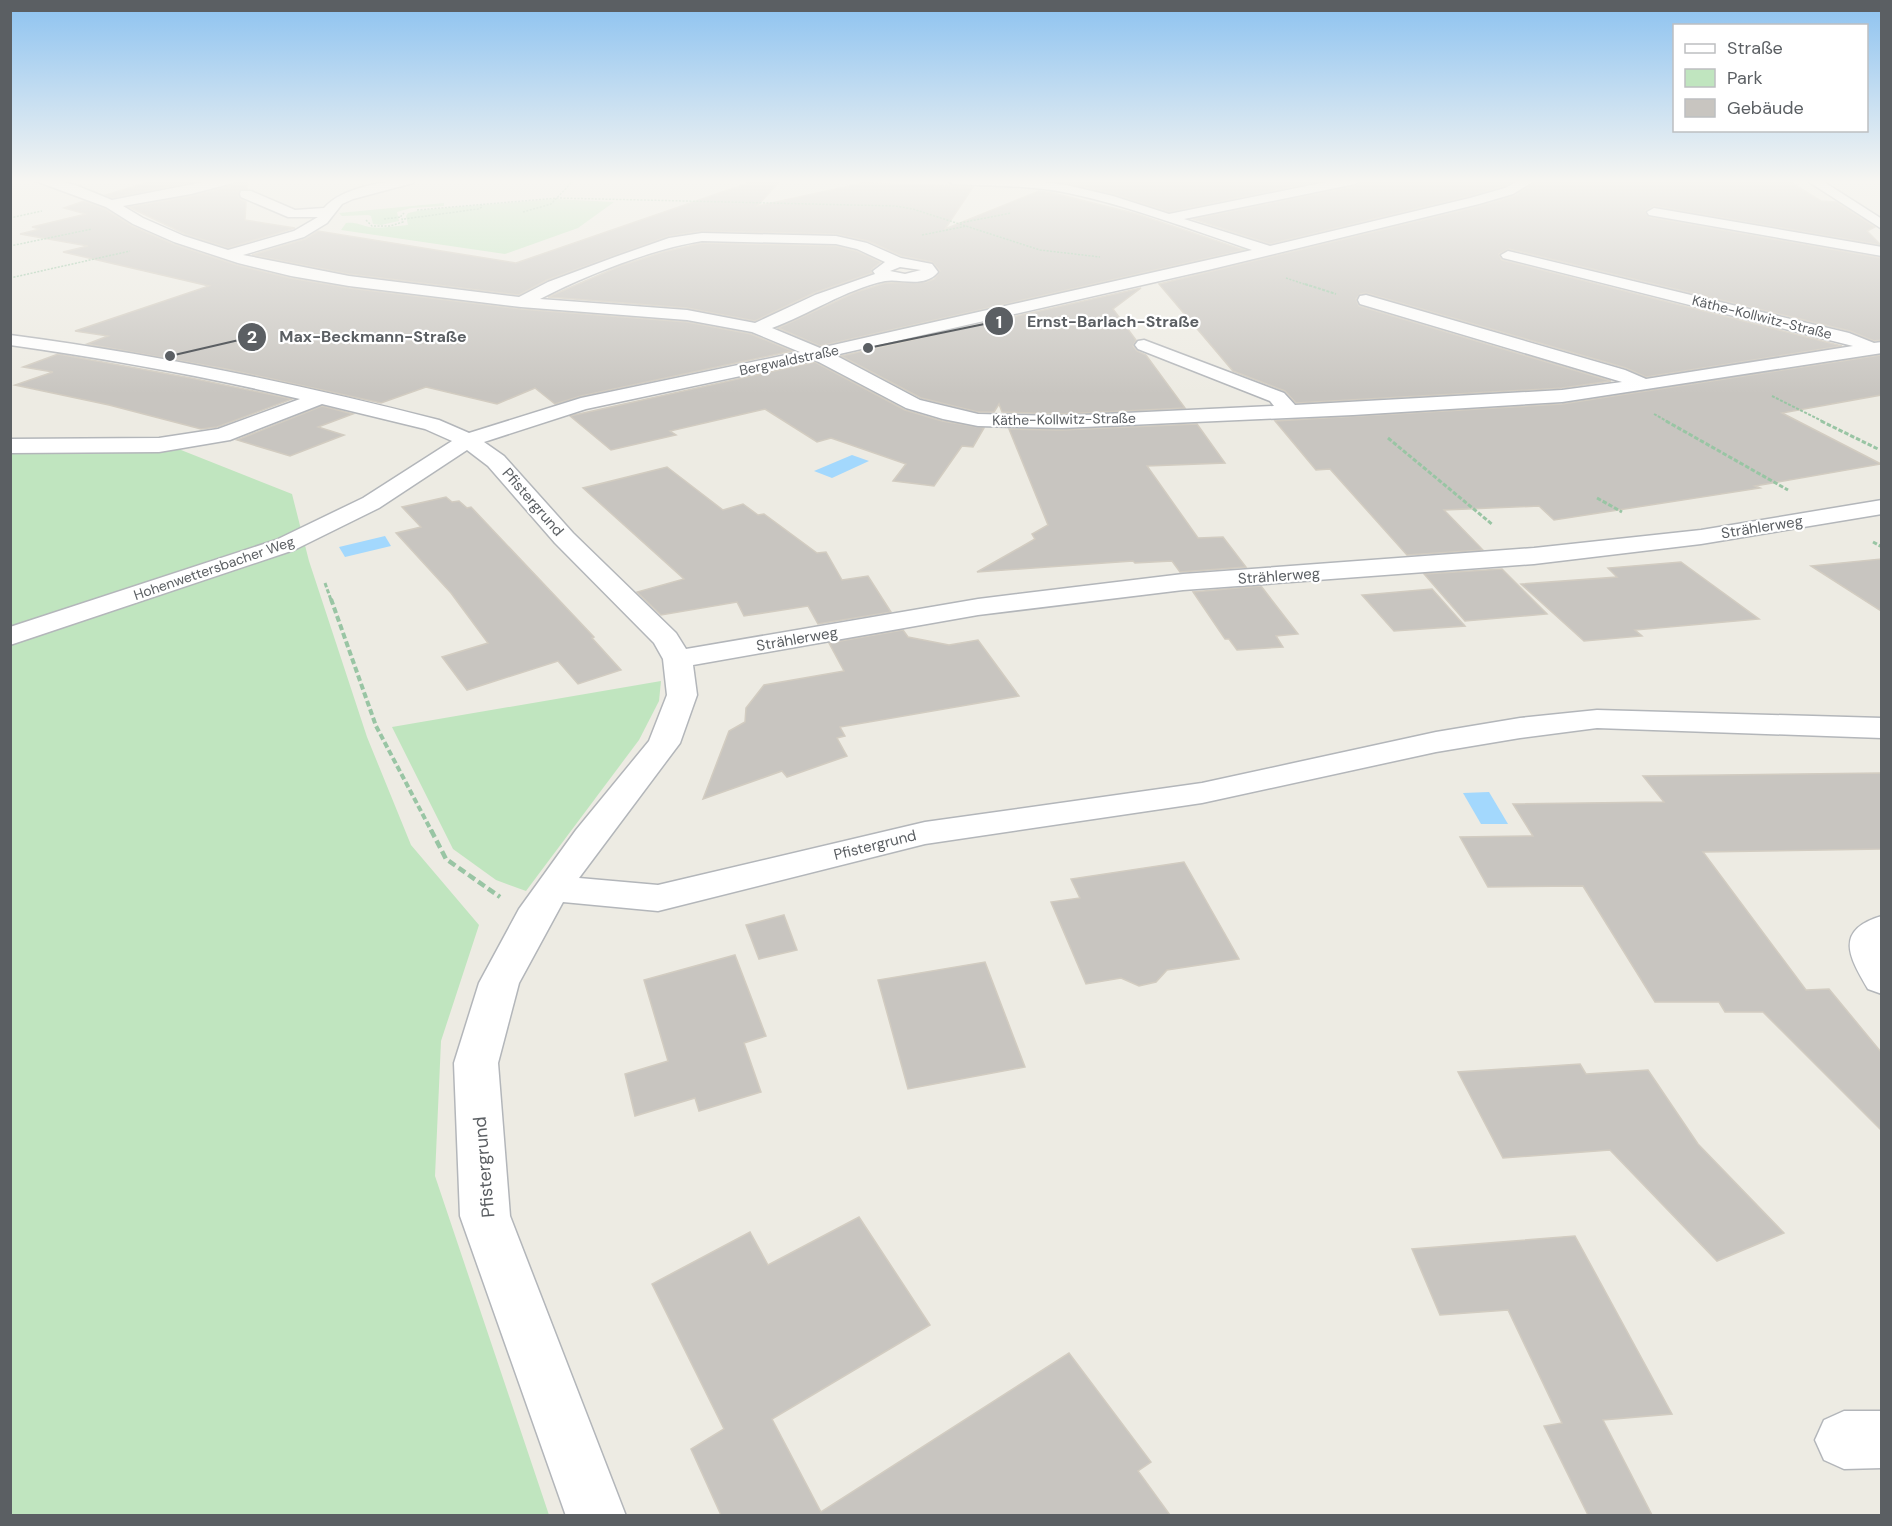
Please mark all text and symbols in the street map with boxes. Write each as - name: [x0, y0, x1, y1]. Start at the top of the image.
- legend: [1673, 24, 1868, 132]
- text: Straße: [1727, 36, 1783, 60]
- text: Park: [1727, 66, 1763, 90]
- text: Gebäude: [1727, 96, 1804, 120]
- street label: Käthe-Kollwitz-Straße: [1690, 291, 1834, 343]
- callout: Ernst-Barlach-Straße: [984, 304, 1211, 338]
- text: 1: [996, 310, 1002, 334]
- text: Ernst-Barlach-Straße: [1027, 311, 1199, 332]
- callout: Max-Beckmann-Straße: [237, 320, 479, 354]
- text: 2: [247, 325, 257, 349]
- text: Max-Beckmann-Straße: [279, 326, 467, 347]
- street label: Bergwaldstraße: [738, 341, 840, 379]
- street label: Käthe-Kollwitz-Straße: [992, 409, 1136, 429]
- street label: Pfistergrund: [498, 464, 568, 540]
- street label: Strählerweg: [1720, 511, 1804, 543]
- street label: Hohenwettersbacher Weg: [131, 532, 297, 604]
- street label: Strählerweg: [1237, 563, 1321, 589]
- street label: Strählerweg: [755, 622, 839, 656]
- street label: Pfistergrund: [832, 825, 918, 865]
- street label: Pfistergrund: [468, 1115, 500, 1219]

